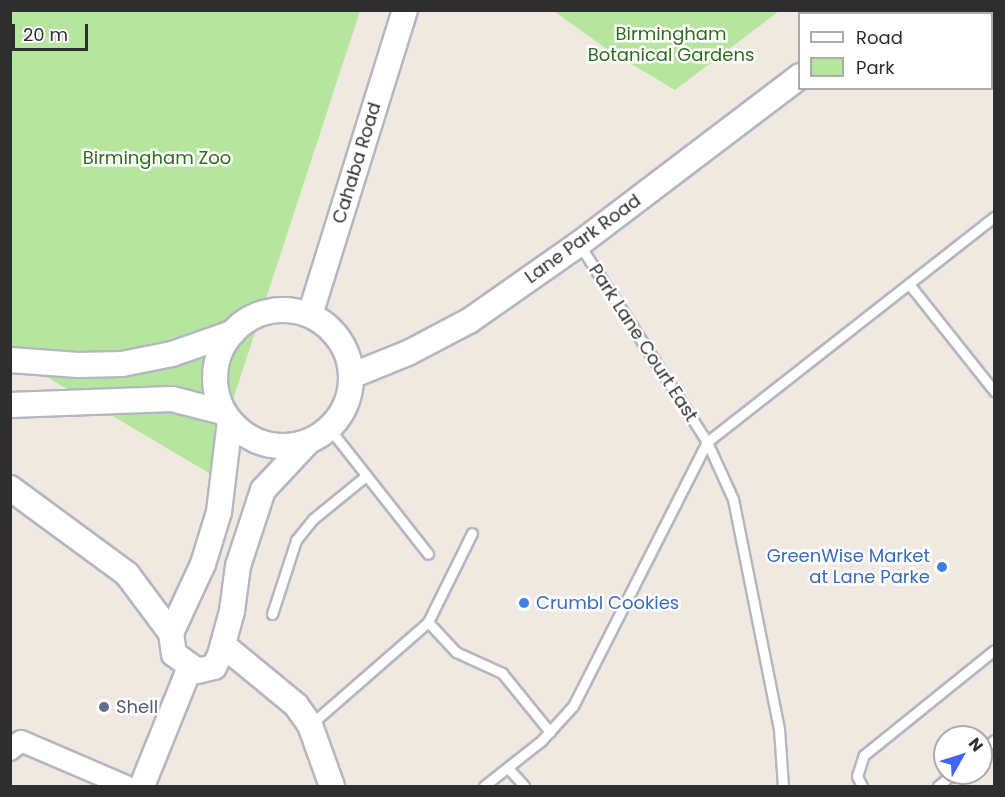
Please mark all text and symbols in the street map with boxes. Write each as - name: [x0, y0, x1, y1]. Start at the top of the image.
- scale bar: [15, 12, 92, 50]
- legend: [798, 12, 993, 90]
- text: 20 m: [23, 22, 68, 47]
- park label: Birmingham Botanical Gardens: [588, 24, 754, 66]
- text: Road: [856, 25, 903, 50]
- text: Park: [856, 55, 895, 80]
- street label: Cahaba Road: [328, 100, 386, 226]
- park label: Birmingham Zoo: [83, 147, 231, 169]
- street label: Lane Park Road: [521, 190, 645, 288]
- street label: Park Lane Court East: [584, 260, 702, 426]
- place label: GreenWise Market at Lane Parke: [767, 546, 930, 588]
- marker: GreenWise Market at Lane Parke: [935, 560, 949, 574]
- place label: Crumbl Cookies: [536, 592, 679, 614]
- marker: Crumbl Cookies: [517, 596, 531, 610]
- place label: Shell: [116, 696, 158, 718]
- marker: Shell: [97, 700, 111, 714]
- north arrow: [933, 725, 993, 785]
- text: N: [963, 733, 989, 757]

